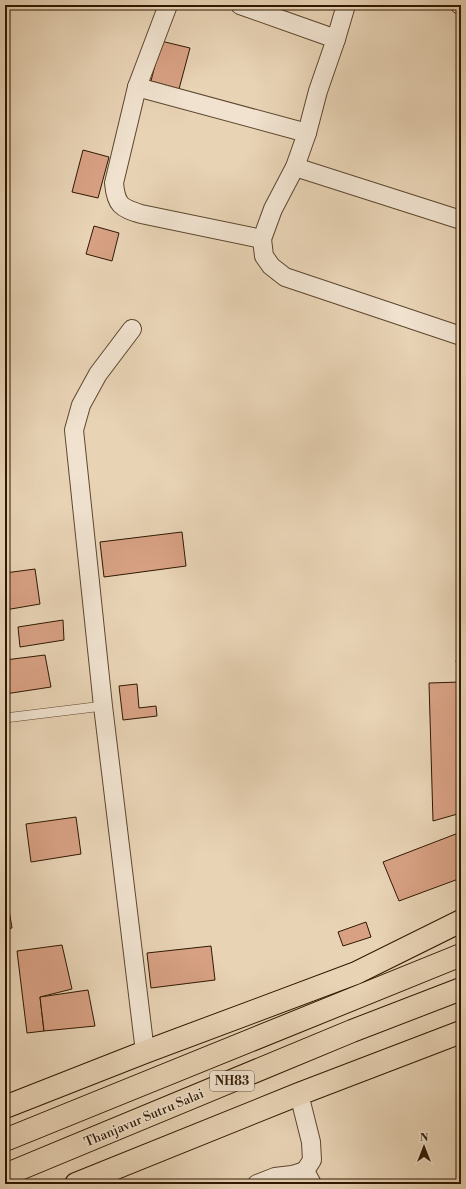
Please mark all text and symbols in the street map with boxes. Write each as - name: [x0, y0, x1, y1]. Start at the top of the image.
- road number: NH83: [210, 1071, 254, 1091]
- street label: Thanjavur Sutru Salai: [82, 1086, 206, 1150]
- north arrow: [404, 1127, 444, 1167]
- text: N: [420, 1131, 429, 1145]

